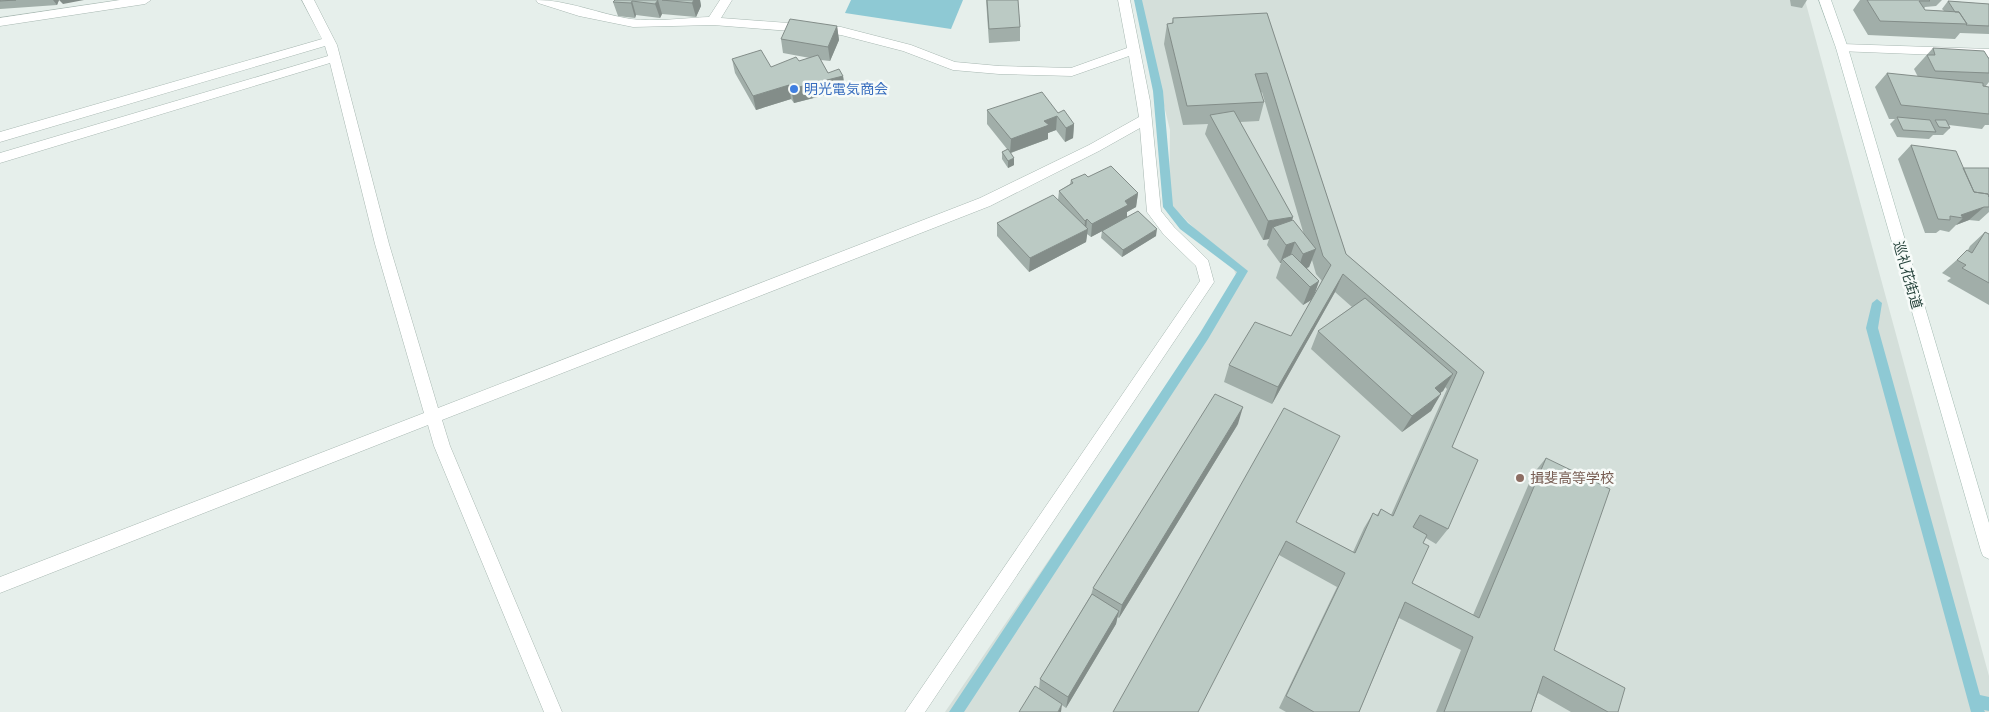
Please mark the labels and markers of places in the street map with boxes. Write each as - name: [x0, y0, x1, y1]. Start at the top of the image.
- place label: 明光電気商会: [804, 81, 888, 97]
- marker: 明光電気商会: [788, 83, 800, 95]
- place label: 揖斐高等学校: [1530, 470, 1614, 486]
- marker: 揖斐高等学校: [1514, 472, 1526, 484]

